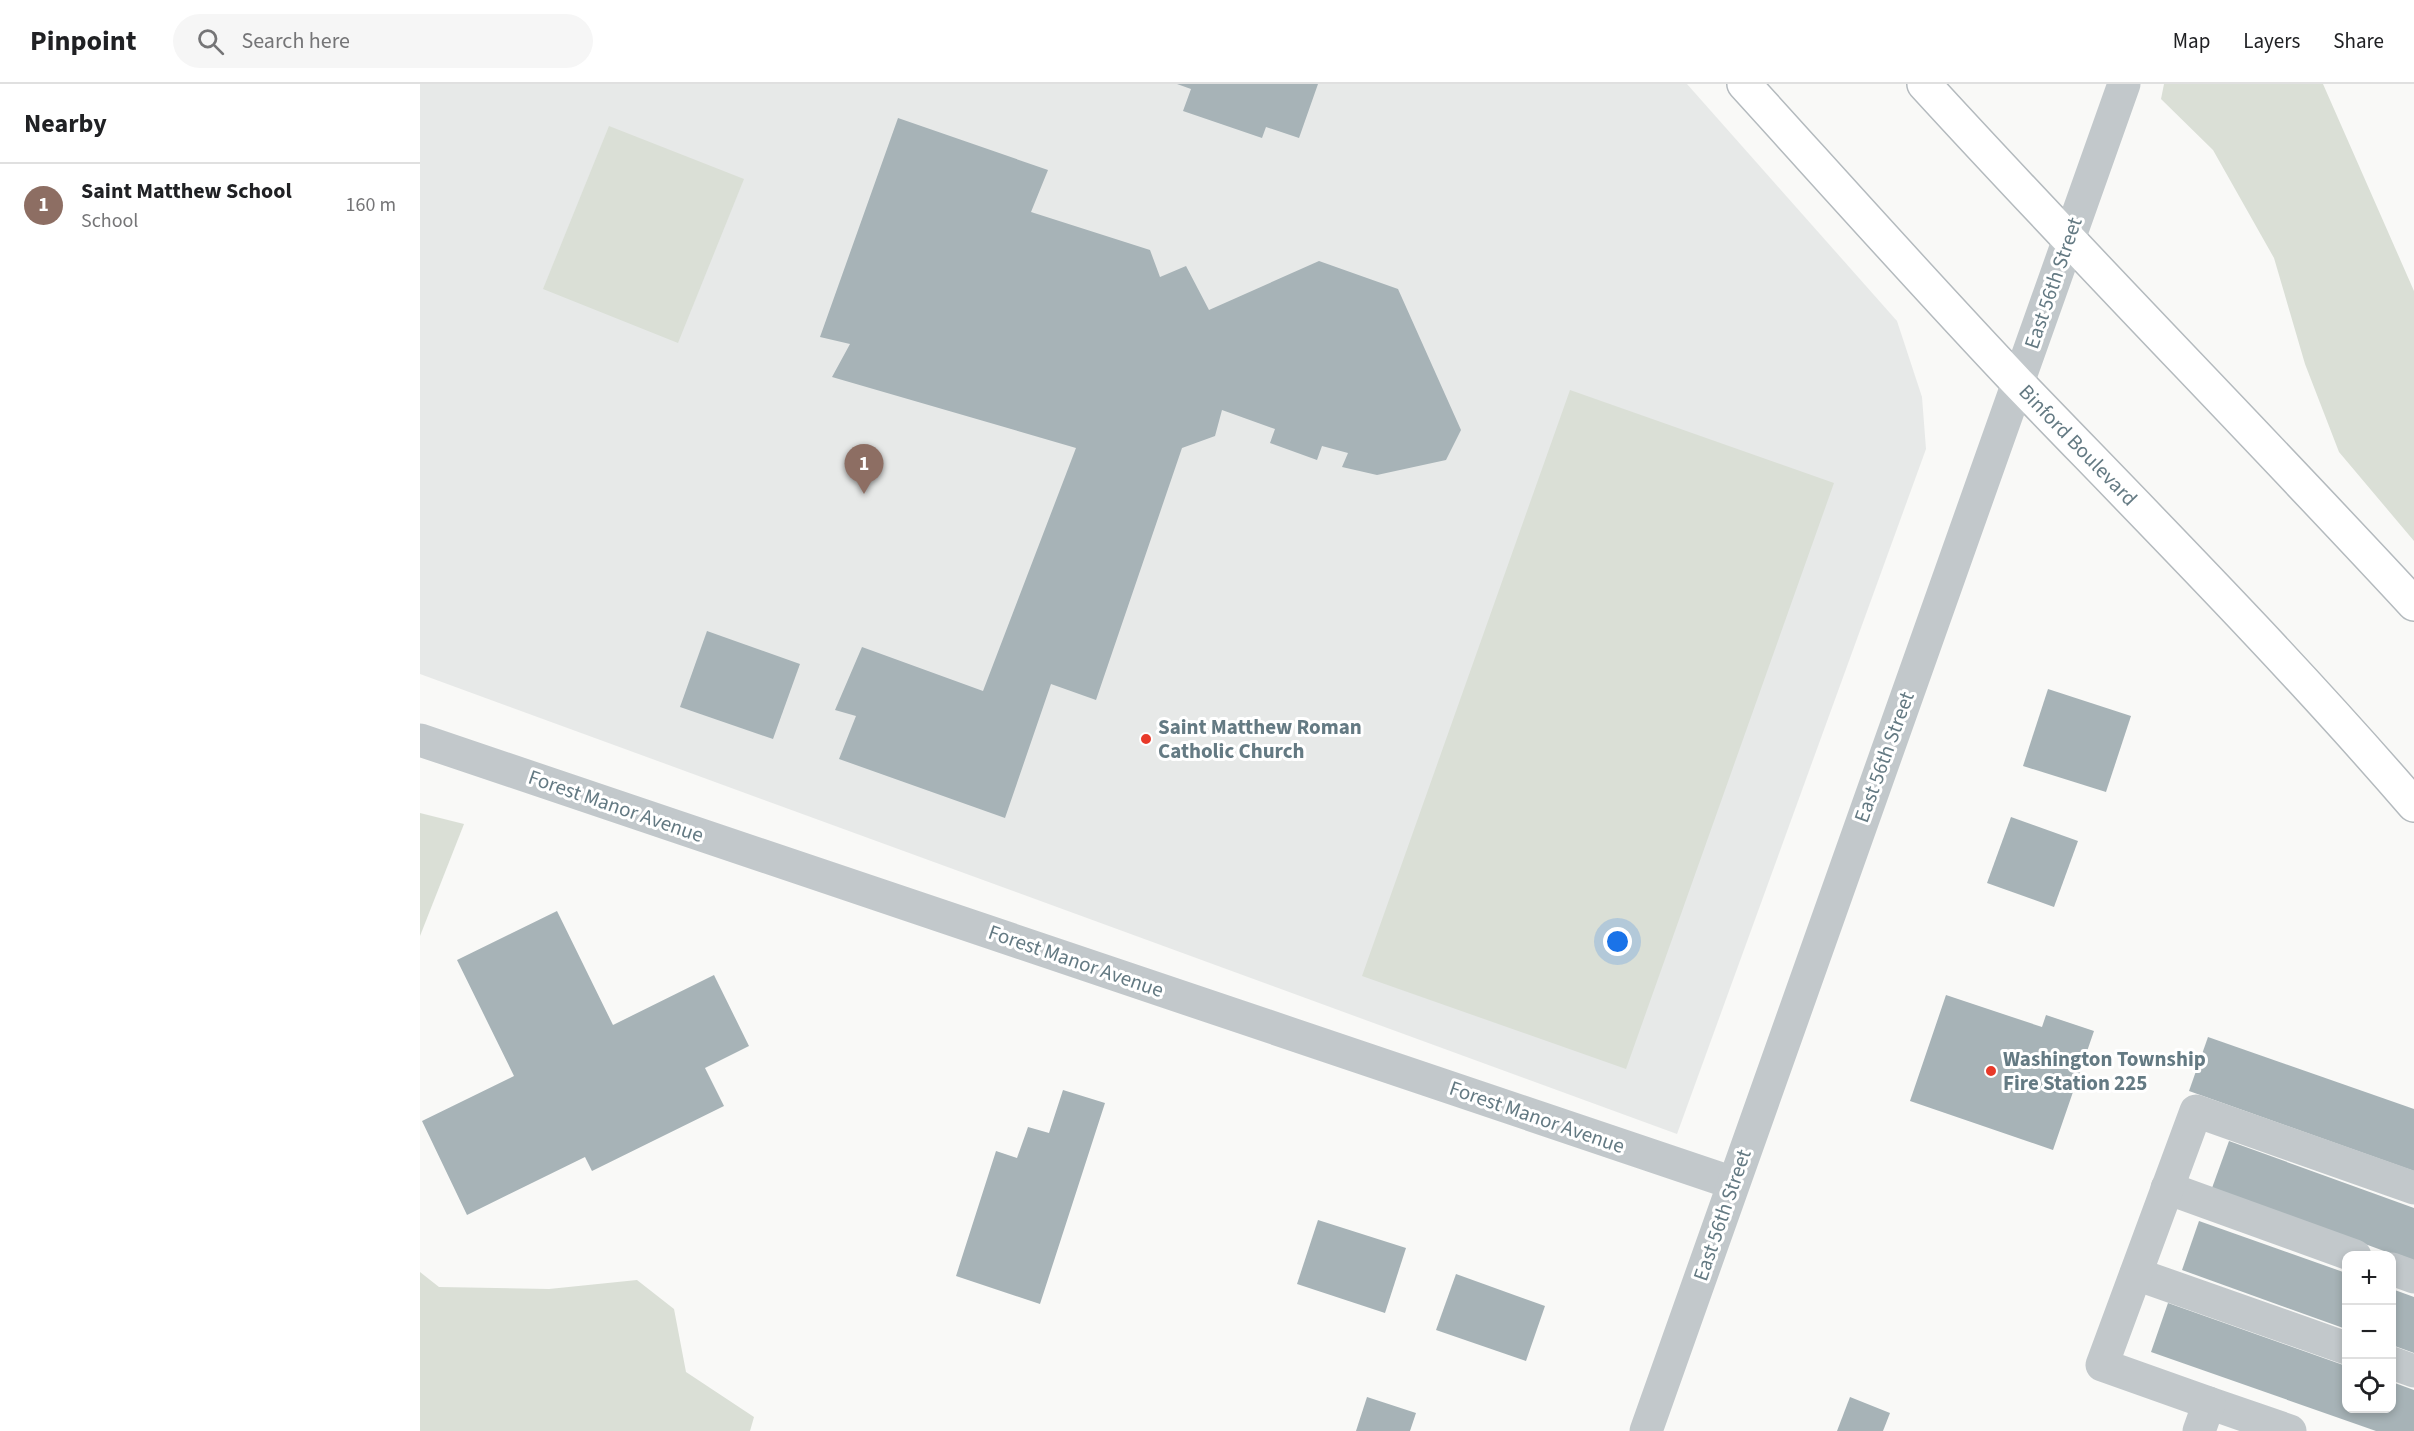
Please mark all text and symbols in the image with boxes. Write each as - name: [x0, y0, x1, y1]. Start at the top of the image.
- search box: [173, 14, 593, 68]
- text: Pinpoint: [30, 21, 137, 61]
- icon: search: [194, 25, 227, 58]
- text: Search here: [242, 25, 350, 57]
- text: Map: [2173, 26, 2210, 56]
- text: Layers: [2243, 26, 2300, 56]
- text: Share: [2333, 26, 2384, 56]
- text: Nearby: [24, 105, 107, 142]
- text: Saint Matthew School: [81, 175, 292, 207]
- text: 1: [38, 191, 49, 219]
- text: 160 m: [346, 191, 396, 219]
- text: School: [81, 207, 138, 235]
- street label: East 56th Street: [2016, 213, 2090, 353]
- street label: Binford Boulevard: [2012, 378, 2144, 513]
- pin: 1: [844, 444, 884, 494]
- street label: East 56th Street: [1846, 687, 1922, 827]
- place label: Saint Matthew Roman Catholic Church: [1158, 712, 1362, 766]
- marker: Saint Matthew Roman Catholic Church: [1139, 732, 1153, 746]
- street label: Forest Manor Avenue: [524, 762, 708, 850]
- street label: Forest Manor Avenue: [984, 917, 1168, 1005]
- your location: [1603, 927, 1632, 956]
- place label: Washington Township Fire Station 225: [2003, 1044, 2206, 1098]
- marker: Washington Township Fire Station 225: [1984, 1064, 1998, 1078]
- street label: Forest Manor Avenue: [1445, 1073, 1629, 1161]
- street label: East 56th Street: [1685, 1145, 1759, 1285]
- map controls: [2342, 1251, 2396, 1413]
- button: +: [2342, 1251, 2396, 1305]
- button: −: [2342, 1305, 2396, 1359]
- button: locate: [2342, 1359, 2396, 1413]

